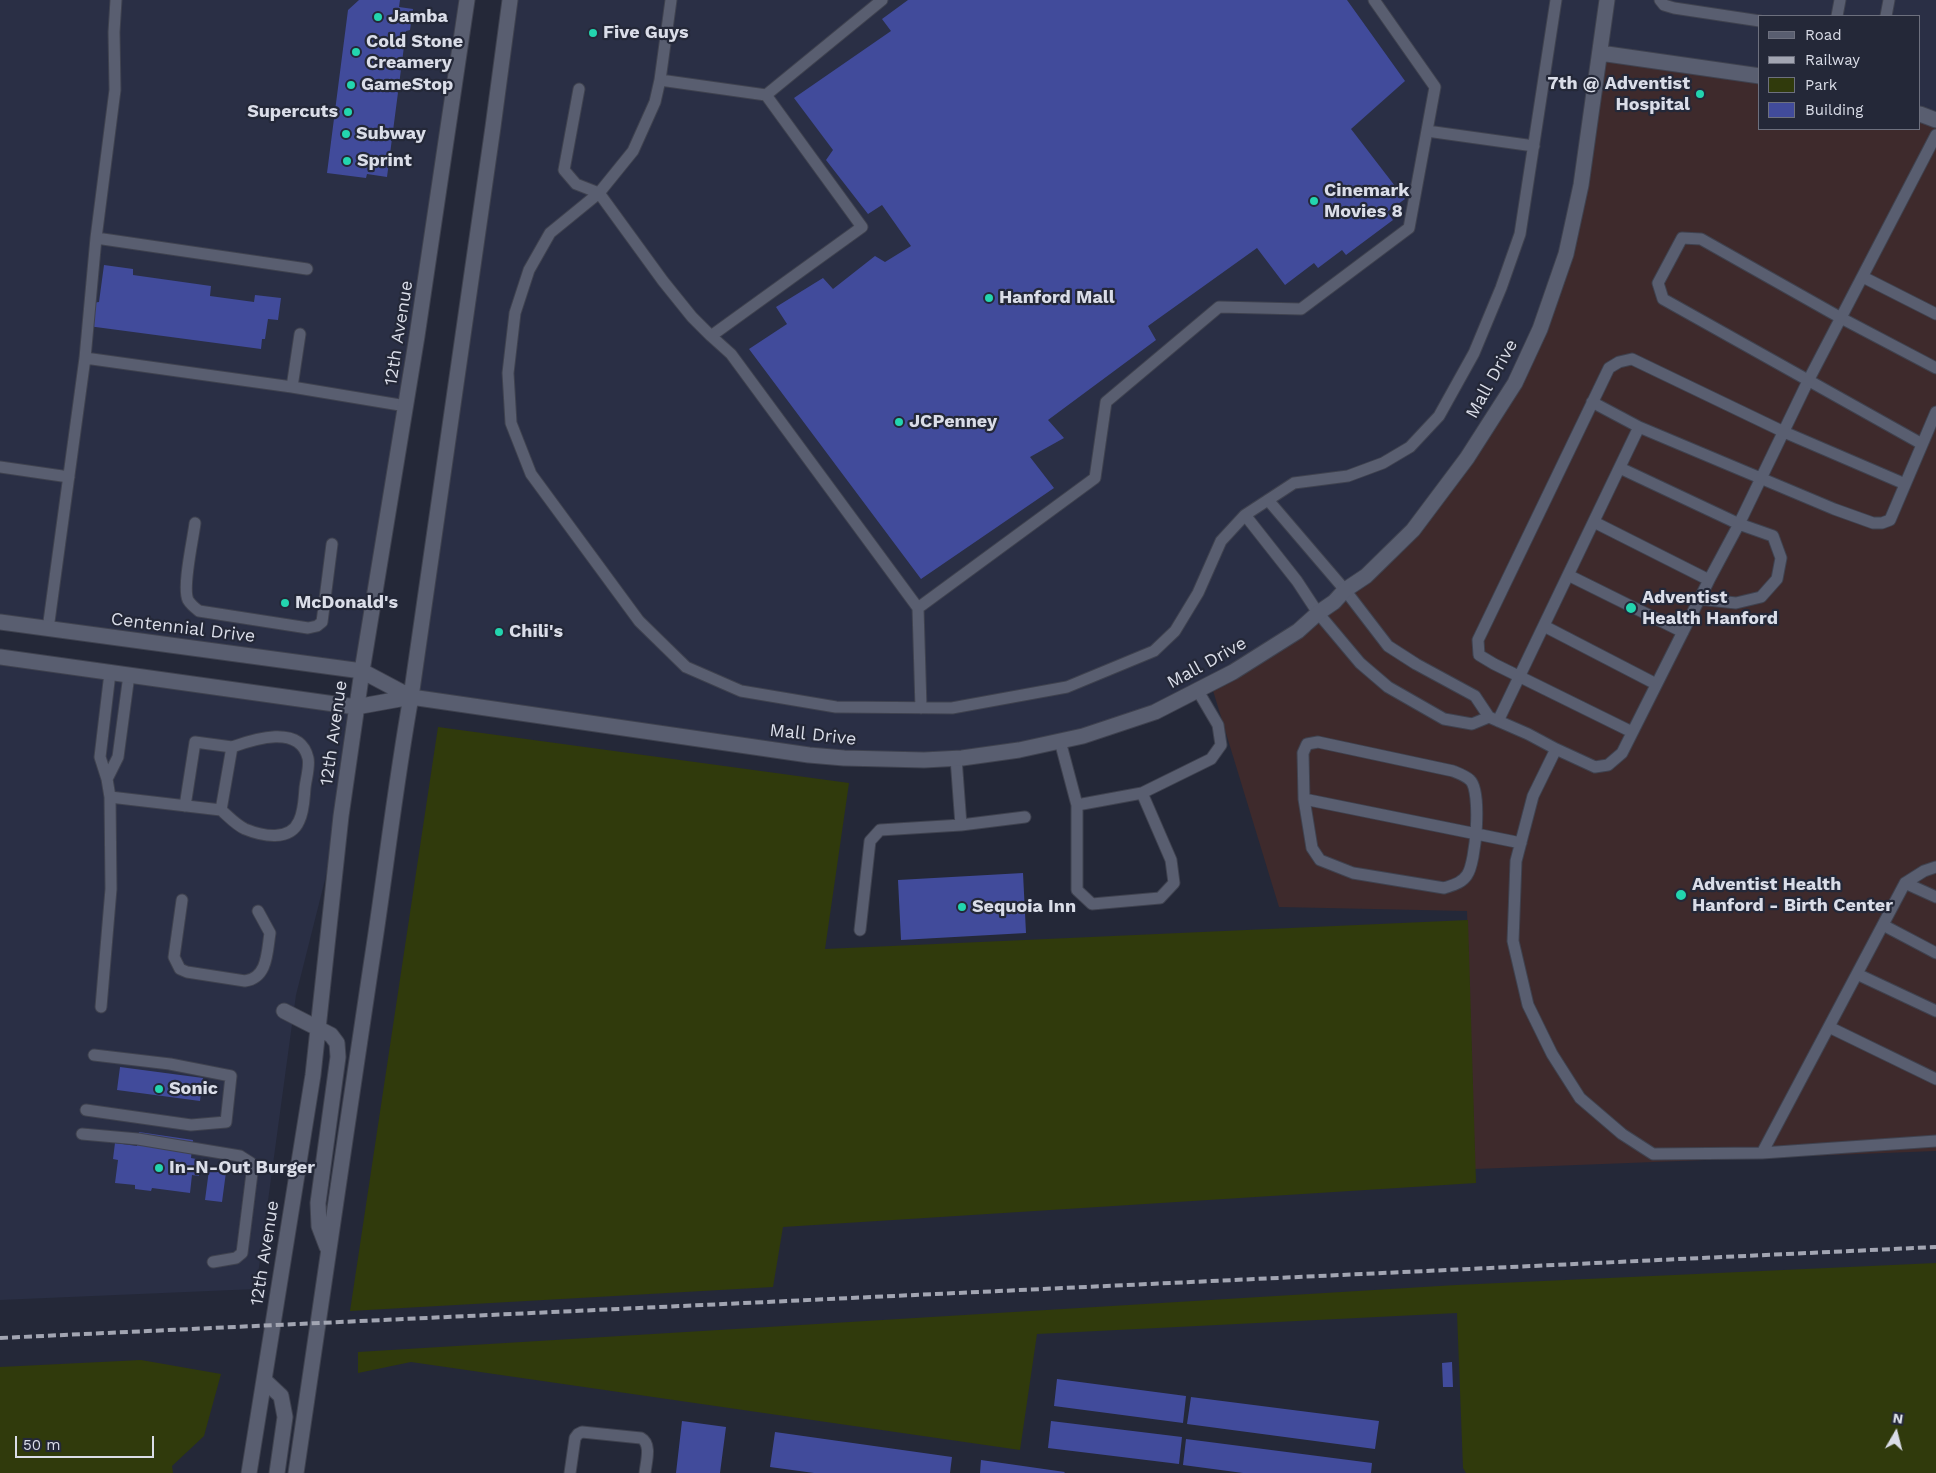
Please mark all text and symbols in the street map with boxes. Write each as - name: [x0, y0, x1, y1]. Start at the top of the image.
- place label: Jamba: [388, 6, 448, 28]
- marker: Jamba: [372, 11, 384, 23]
- legend: [1758, 15, 1921, 130]
- place label: Five Guys: [603, 22, 688, 44]
- text: Road: [1805, 26, 1842, 44]
- marker: Five Guys: [587, 27, 599, 39]
- place label: Cold Stone Creamery: [366, 31, 463, 74]
- marker: Cold Stone Creamery: [350, 46, 362, 58]
- text: Railway: [1805, 51, 1860, 69]
- place label: 7th @ Adventist Hospital: [1548, 73, 1690, 116]
- place label: GameStop: [361, 74, 453, 96]
- text: Park: [1805, 76, 1837, 94]
- marker: GameStop: [345, 79, 357, 91]
- marker: 7th @ Adventist Hospital: [1694, 88, 1706, 100]
- place label: Supercuts: [247, 101, 338, 123]
- text: Building: [1805, 101, 1863, 119]
- marker: Supercuts: [342, 106, 354, 118]
- place label: Subway: [356, 123, 426, 145]
- marker: Subway: [340, 128, 352, 140]
- place label: Sprint: [357, 150, 412, 172]
- marker: Sprint: [341, 155, 353, 167]
- place label: Cinemark Movies 8: [1324, 180, 1409, 222]
- marker: Cinemark Movies 8: [1308, 195, 1320, 207]
- street label: 12th Avenue: [380, 279, 418, 387]
- place label: Hanford Mall: [999, 287, 1115, 309]
- marker: Hanford Mall: [983, 292, 995, 304]
- street label: Mall Drive: [1461, 336, 1523, 422]
- place label: JCPenney: [909, 411, 997, 433]
- marker: JCPenney: [893, 416, 905, 428]
- place label: Adventist Health Hanford: [1642, 587, 1778, 630]
- place label: McDonald's: [295, 592, 398, 614]
- marker: McDonald's: [279, 597, 291, 609]
- marker: Adventist Health Hanford: [1624, 601, 1638, 615]
- street label: Centennial Drive: [110, 608, 256, 648]
- place label: Chili's: [509, 621, 563, 643]
- marker: Chili's: [493, 626, 505, 638]
- street label: Mall Drive: [1164, 632, 1250, 694]
- street label: 12th Avenue: [316, 679, 352, 787]
- street label: Mall Drive: [768, 720, 858, 750]
- place label: Adventist Health Hanford - Birth Center: [1692, 874, 1893, 916]
- marker: Adventist Health Hanford - Birth Center: [1674, 888, 1688, 902]
- place label: Sequoia Inn: [972, 896, 1076, 918]
- marker: Sequoia Inn: [956, 901, 968, 913]
- place label: Sonic: [169, 1078, 218, 1100]
- marker: Sonic: [153, 1083, 165, 1095]
- place label: In-N-Out Burger: [169, 1157, 315, 1179]
- marker: In-N-Out Burger: [153, 1162, 165, 1174]
- street label: 12th Avenue: [246, 1199, 284, 1307]
- north arrow: [1871, 1408, 1921, 1458]
- text: N: [1892, 1410, 1904, 1427]
- scale bar: [18, 1426, 156, 1458]
- text: 50 m: [23, 1436, 60, 1454]

